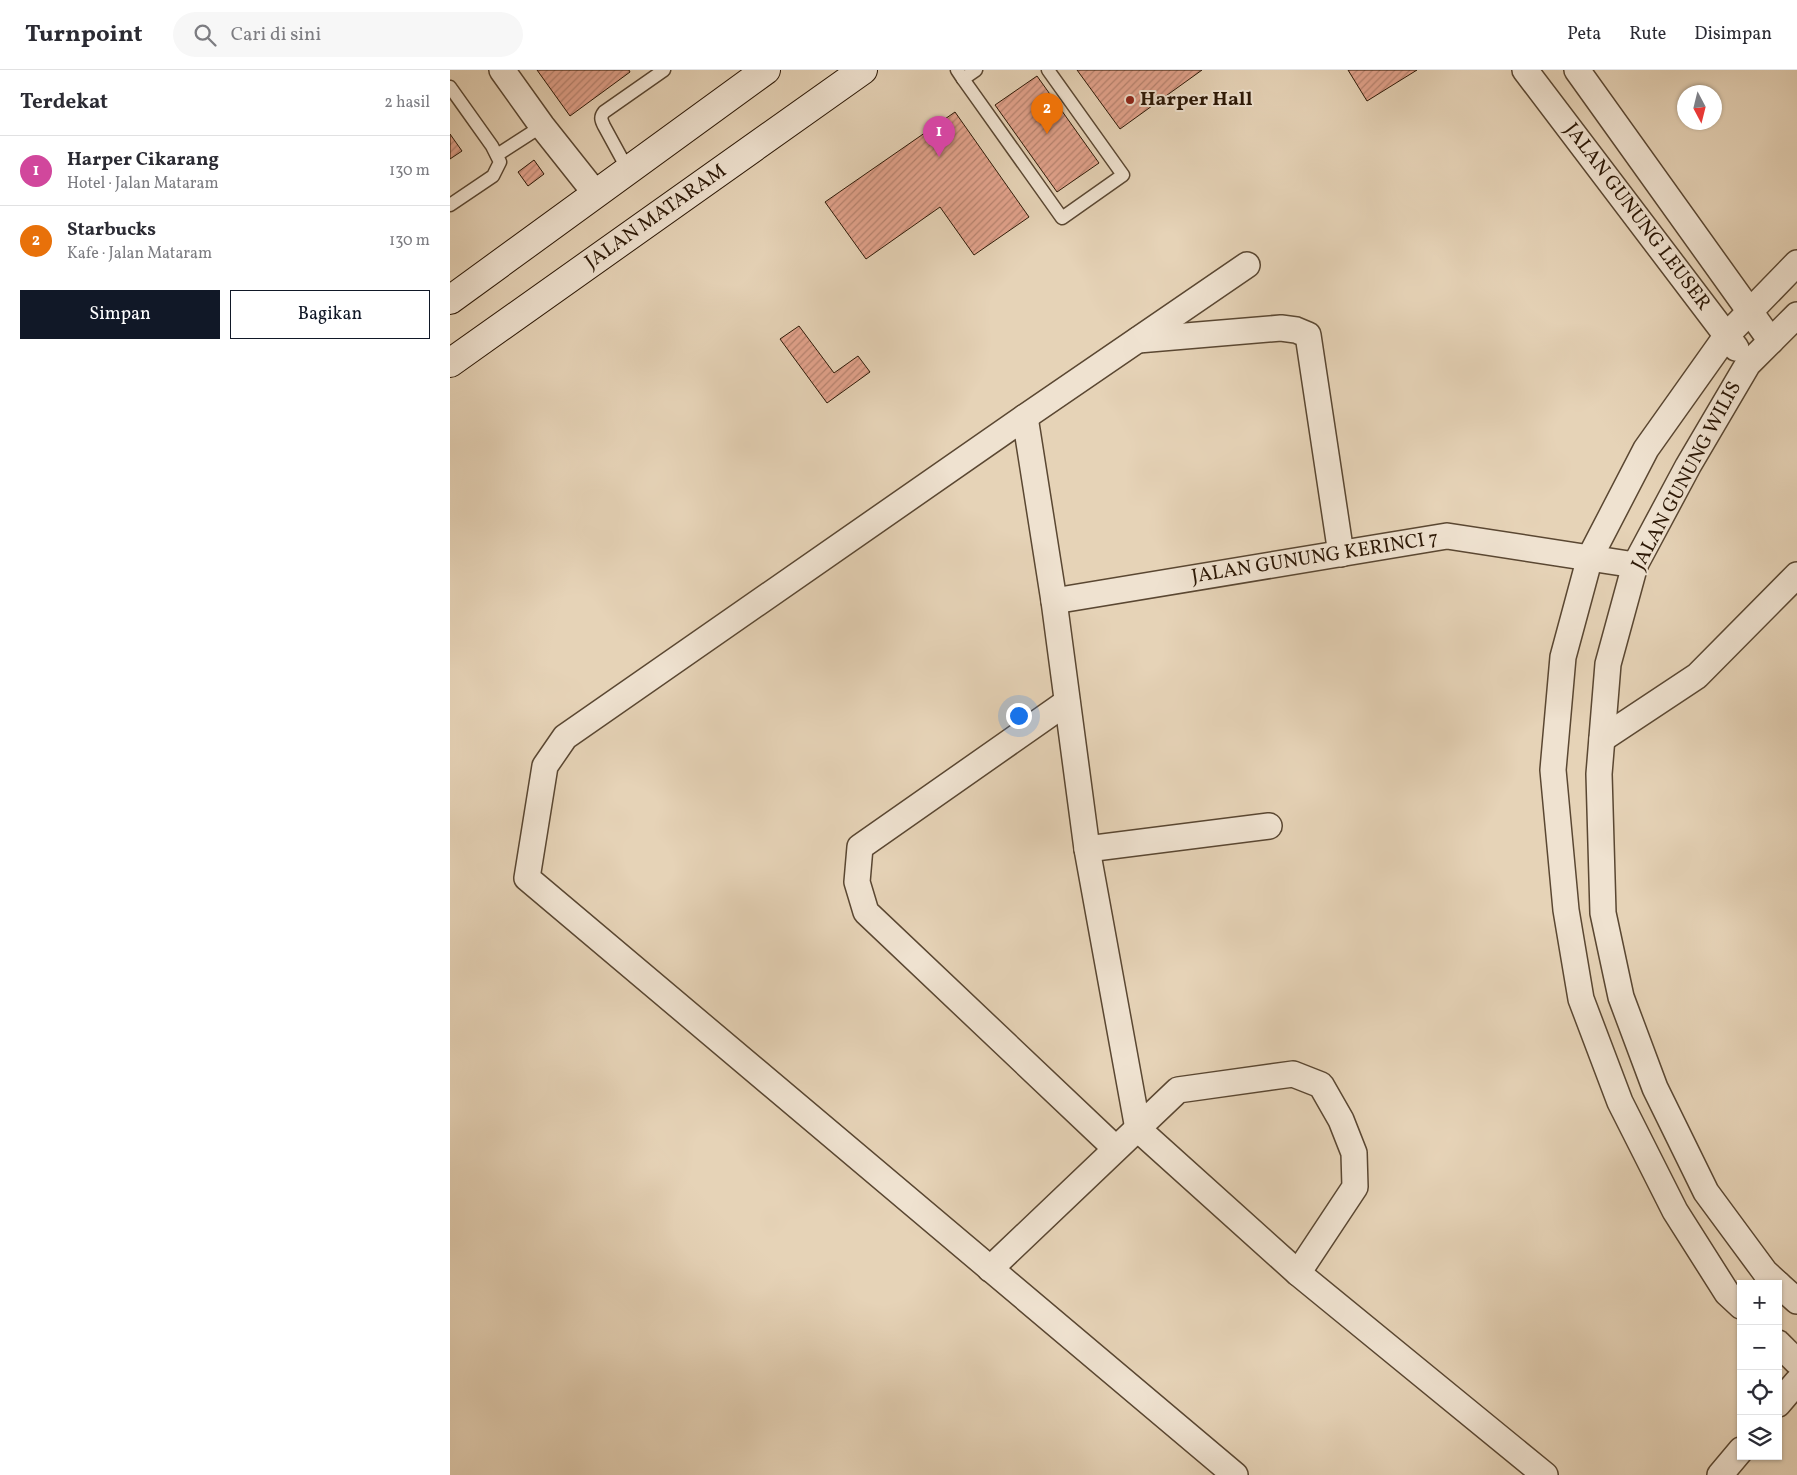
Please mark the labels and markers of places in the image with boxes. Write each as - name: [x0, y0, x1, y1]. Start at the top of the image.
- place label: Harper Hall: [1140, 86, 1253, 114]
- pin: 2: [1031, 93, 1063, 134]
- marker: Harper Hall: [1124, 94, 1136, 106]
- pin: 1: [923, 116, 955, 157]

